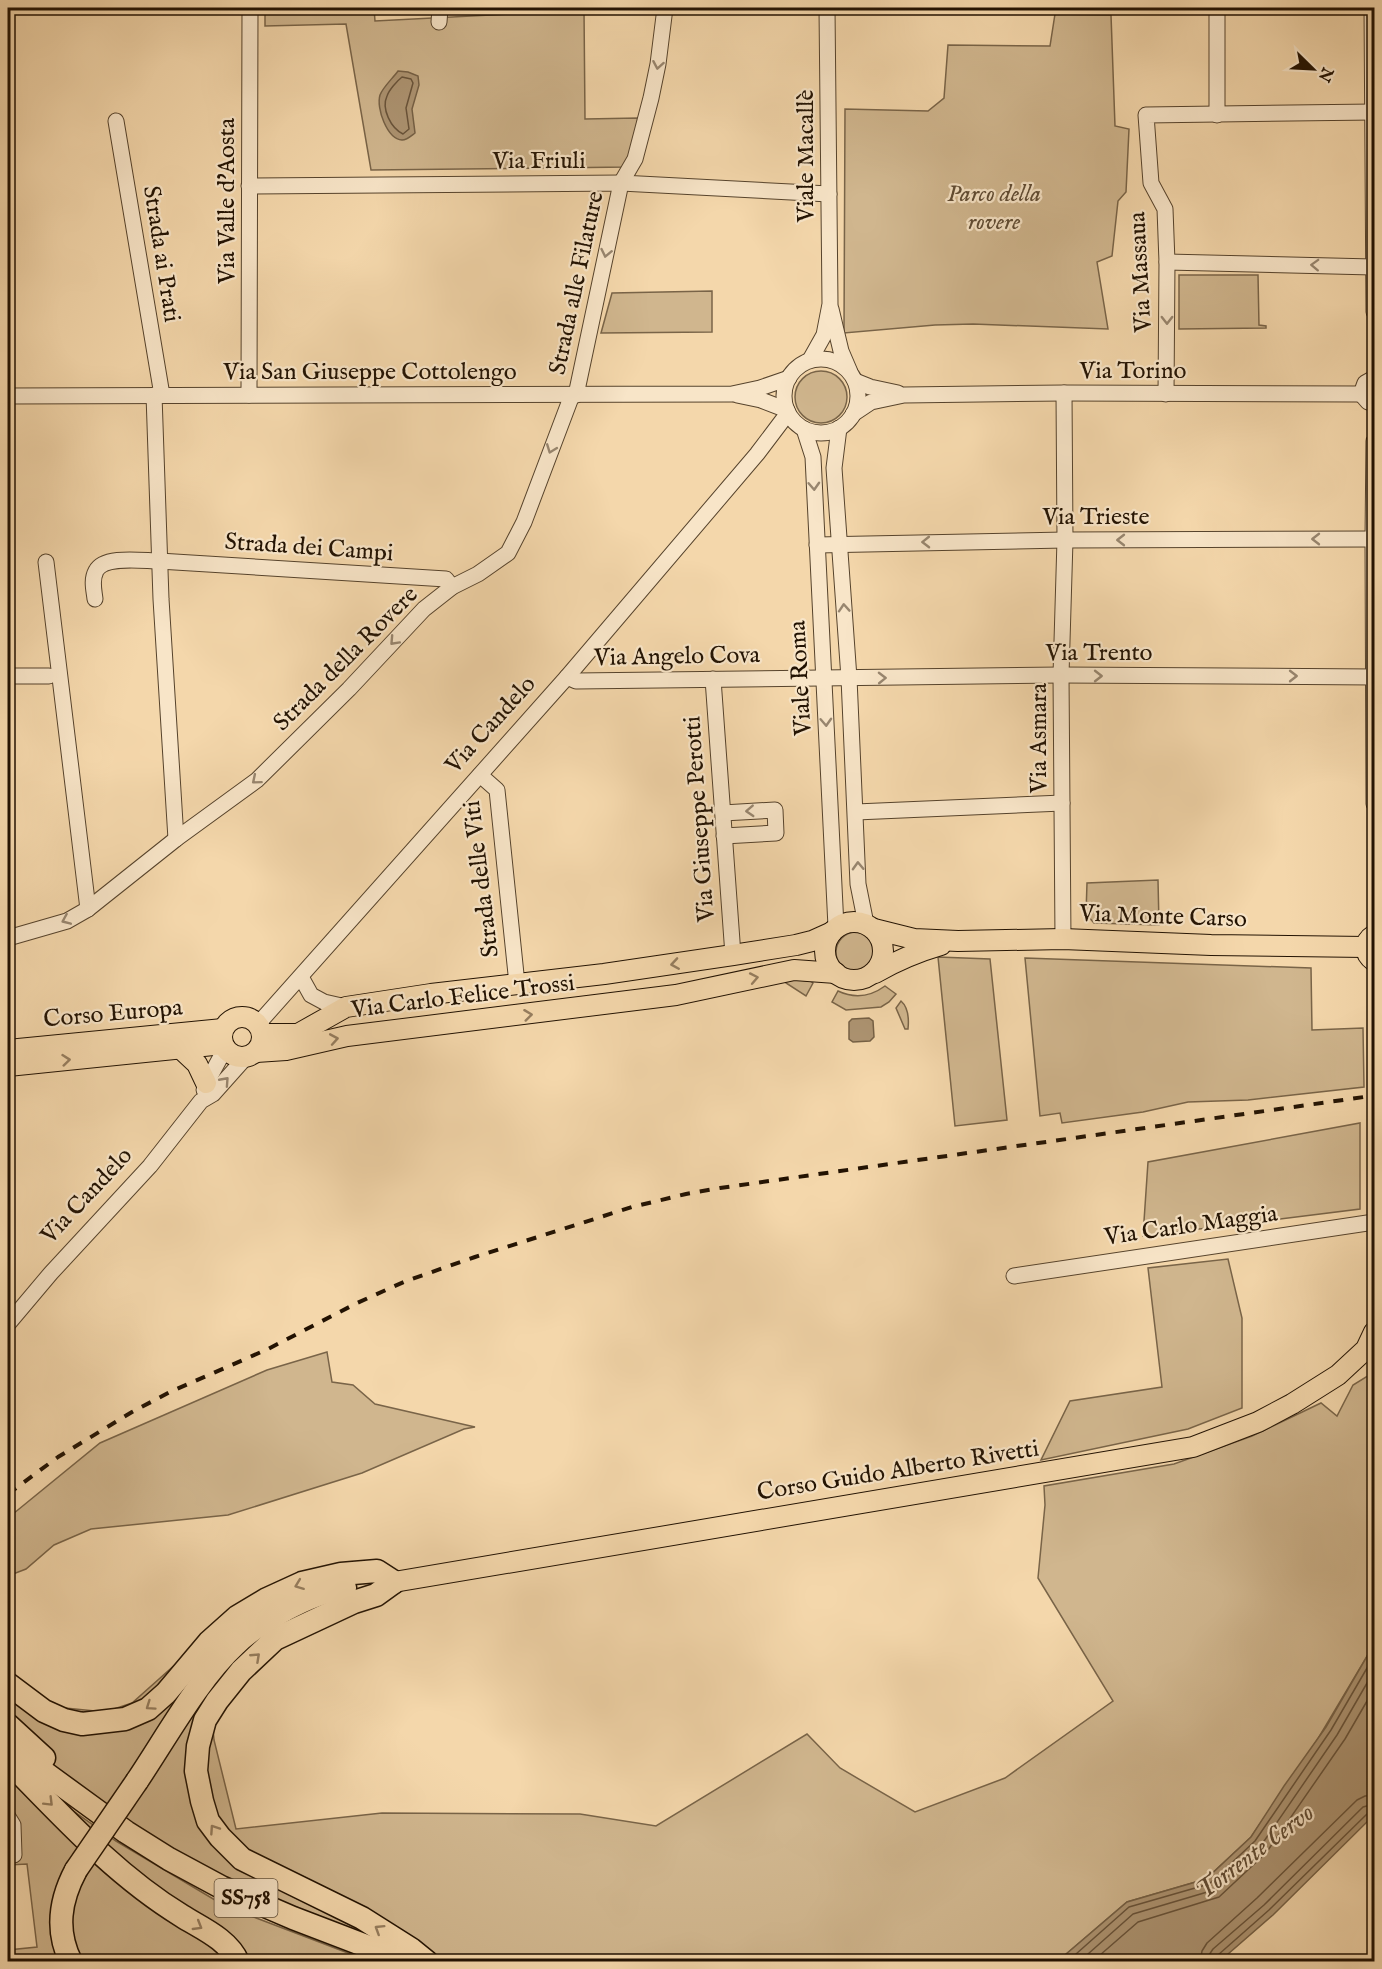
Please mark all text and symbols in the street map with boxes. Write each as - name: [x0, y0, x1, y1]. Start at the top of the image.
- north arrow: [1283, 39, 1343, 99]
- one-way arrow: [652, 61, 664, 70]
- text: N: [1313, 63, 1337, 85]
- street label: Viale Macallè: [791, 90, 822, 223]
- street label: Via Valle d'Aosta: [212, 117, 243, 285]
- street label: Via Friuli: [491, 146, 586, 177]
- park label: Parco della rovere: [947, 179, 1041, 238]
- street label: Strada ai Prati: [135, 183, 187, 325]
- street label: Strada alle Filature: [542, 188, 612, 378]
- street label: Via Massaua: [1122, 210, 1160, 334]
- one-way arrow: [601, 247, 614, 257]
- one-way arrow: [1310, 259, 1319, 271]
- one-way arrow: [1161, 316, 1173, 325]
- street label: Via Torino: [1079, 356, 1187, 387]
- street label: Via San Giuseppe Cottolengo: [222, 357, 517, 388]
- one-way arrow: [546, 444, 559, 454]
- one-way arrow: [808, 481, 821, 490]
- street label: Via Trieste: [1041, 502, 1150, 533]
- street label: Strada dei Campi: [224, 527, 394, 569]
- one-way arrow: [1312, 533, 1321, 545]
- one-way arrow: [1117, 534, 1126, 546]
- one-way arrow: [922, 536, 931, 548]
- street label: Strada della Rovere: [267, 580, 425, 738]
- one-way arrow: [838, 604, 851, 613]
- street label: Viale Roma: [782, 619, 820, 737]
- one-way arrow: [390, 635, 401, 645]
- street label: Via Trento: [1044, 638, 1153, 669]
- street label: Via Angelo Cova: [593, 640, 761, 674]
- one-way arrow: [1094, 669, 1103, 682]
- street label: Via Candelo: [438, 670, 543, 781]
- one-way arrow: [1289, 670, 1298, 682]
- one-way arrow: [878, 672, 887, 684]
- street label: Via Asmara: [1024, 682, 1055, 794]
- street label: Via Giuseppe Perotti: [677, 715, 723, 924]
- one-way arrow: [820, 718, 833, 727]
- one-way arrow: [252, 772, 263, 783]
- street label: Strada delle Viti: [457, 799, 507, 959]
- one-way arrow: [746, 805, 755, 818]
- one-way arrow: [851, 861, 864, 870]
- street label: Via Monte Carso: [1078, 899, 1247, 935]
- one-way arrow: [62, 913, 73, 925]
- one-way arrow: [671, 958, 680, 970]
- street label: Via Carlo Felice Trossi: [349, 968, 577, 1026]
- one-way arrow: [748, 972, 758, 985]
- street label: Corso Europa: [42, 992, 185, 1036]
- one-way arrow: [523, 1009, 532, 1021]
- one-way arrow: [329, 1033, 339, 1046]
- one-way arrow: [61, 1054, 70, 1067]
- one-way arrow: [218, 1077, 229, 1088]
- street label: Via Candelo: [34, 1141, 140, 1252]
- street label: Via Carlo Maggia: [1101, 1198, 1280, 1254]
- street label: Corso Guido Alberto Rivetti: [755, 1433, 1041, 1509]
- one-way arrow: [294, 1578, 305, 1591]
- one-way arrow: [249, 1653, 260, 1664]
- one-way arrow: [145, 1699, 156, 1710]
- one-way arrow: [41, 1795, 52, 1806]
- water label: Torrente Cervo: [1189, 1797, 1321, 1907]
- one-way arrow: [210, 1824, 221, 1835]
- road number: SS758: [214, 1879, 278, 1917]
- one-way arrow: [192, 1919, 202, 1931]
- one-way arrow: [375, 1924, 385, 1936]

